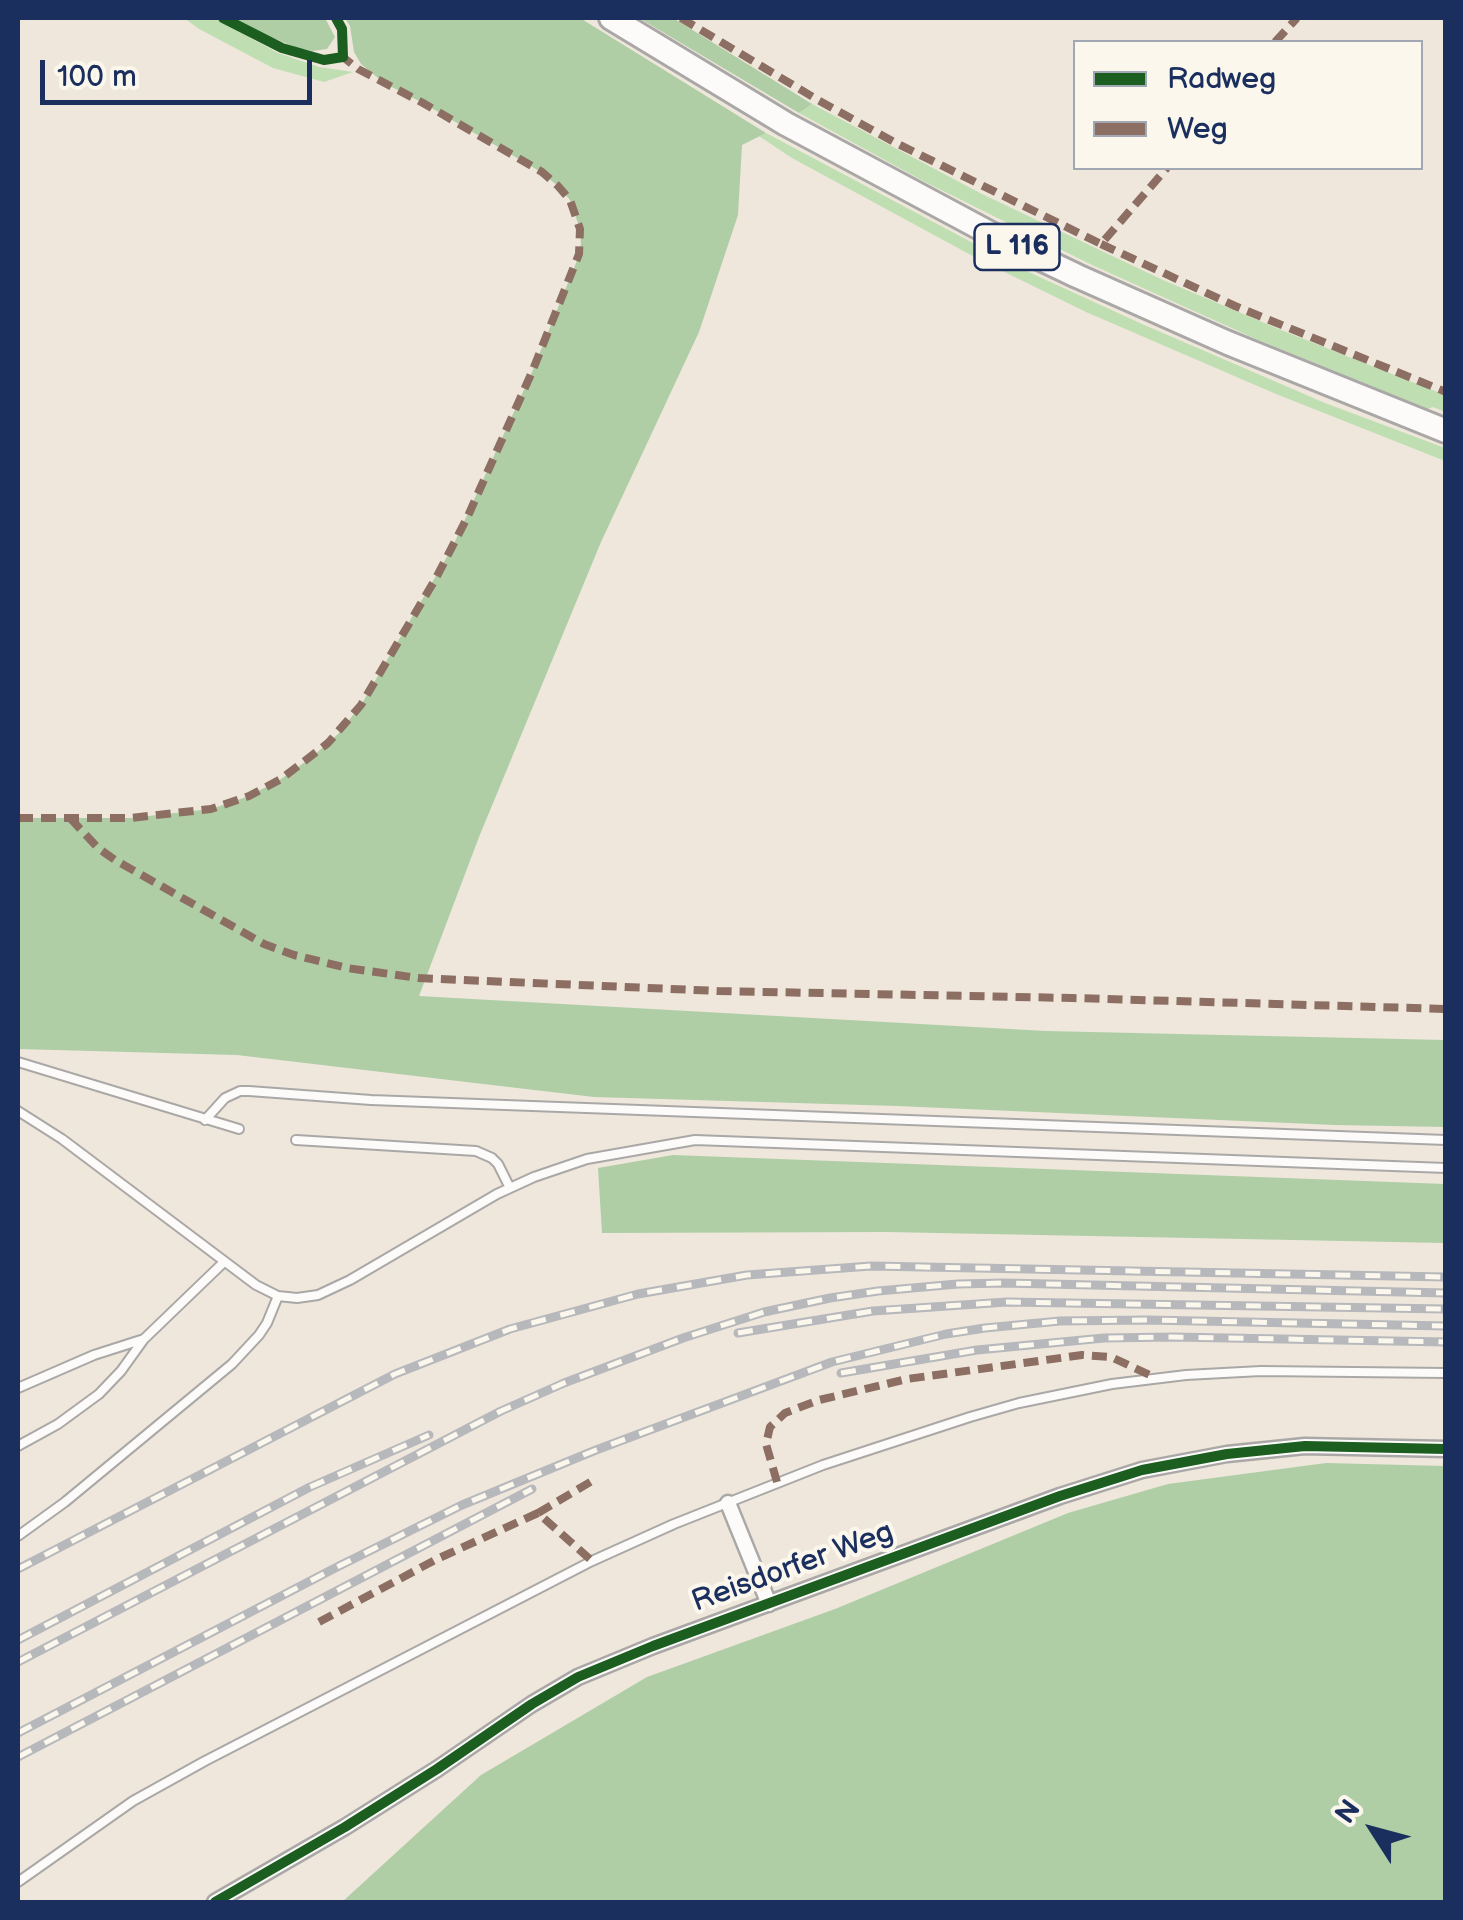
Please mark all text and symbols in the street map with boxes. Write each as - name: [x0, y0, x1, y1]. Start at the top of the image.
- scale bar: [45, 40, 318, 102]
- legend: [1073, 40, 1423, 170]
- text: 100 m: [57, 59, 137, 95]
- text: Radweg: [1167, 61, 1276, 97]
- text: Weg: [1167, 111, 1228, 147]
- road number: L 116: [974, 224, 1060, 270]
- street label: Reisdorfer Weg: [687, 1515, 899, 1621]
- north arrow: [1323, 1780, 1423, 1880]
- text: N: [1329, 1794, 1368, 1830]

